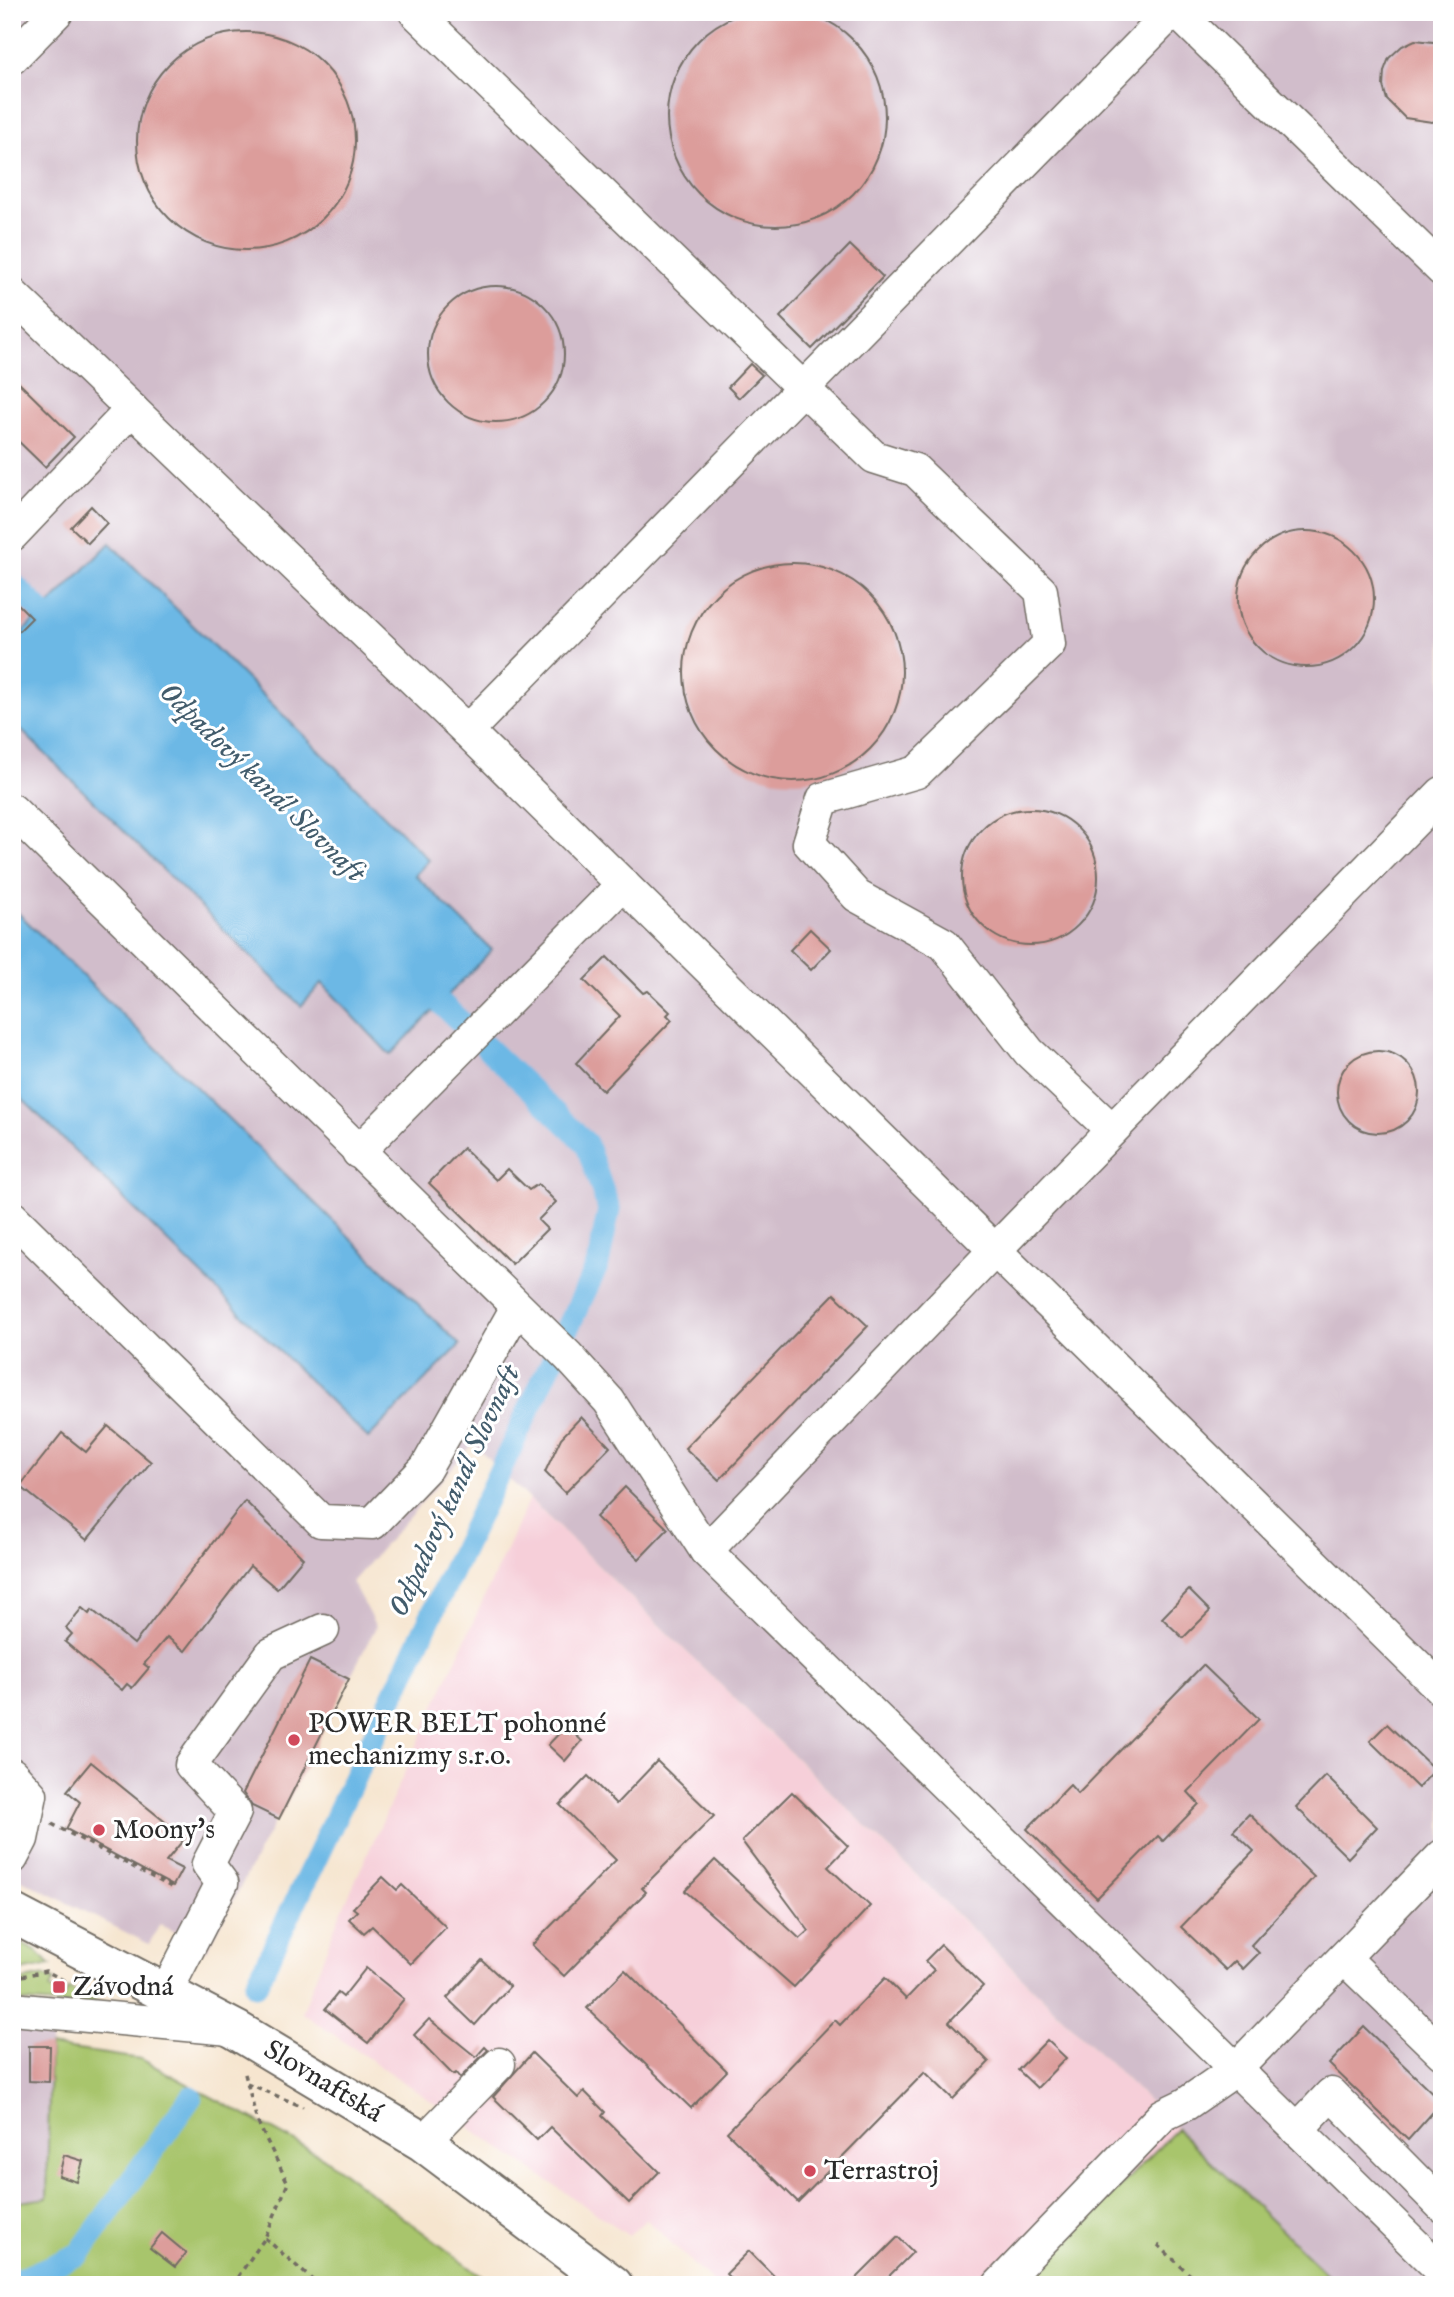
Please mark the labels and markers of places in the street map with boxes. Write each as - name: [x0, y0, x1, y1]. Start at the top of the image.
- place label: POWER BELT pohonné mechanizmy s.r.o.: [308, 1707, 606, 1774]
- marker: POWER BELT pohonné mechanizmy s.r.o.: [286, 1732, 302, 1748]
- place label: Moony's: [113, 1813, 215, 1848]
- marker: Moony's: [91, 1822, 107, 1838]
- place label: Závodná: [73, 1970, 175, 2005]
- marker: Závodná: [51, 1979, 67, 1995]
- place label: Terrastroj: [824, 2154, 939, 2189]
- marker: Terrastroj: [802, 2163, 818, 2179]

